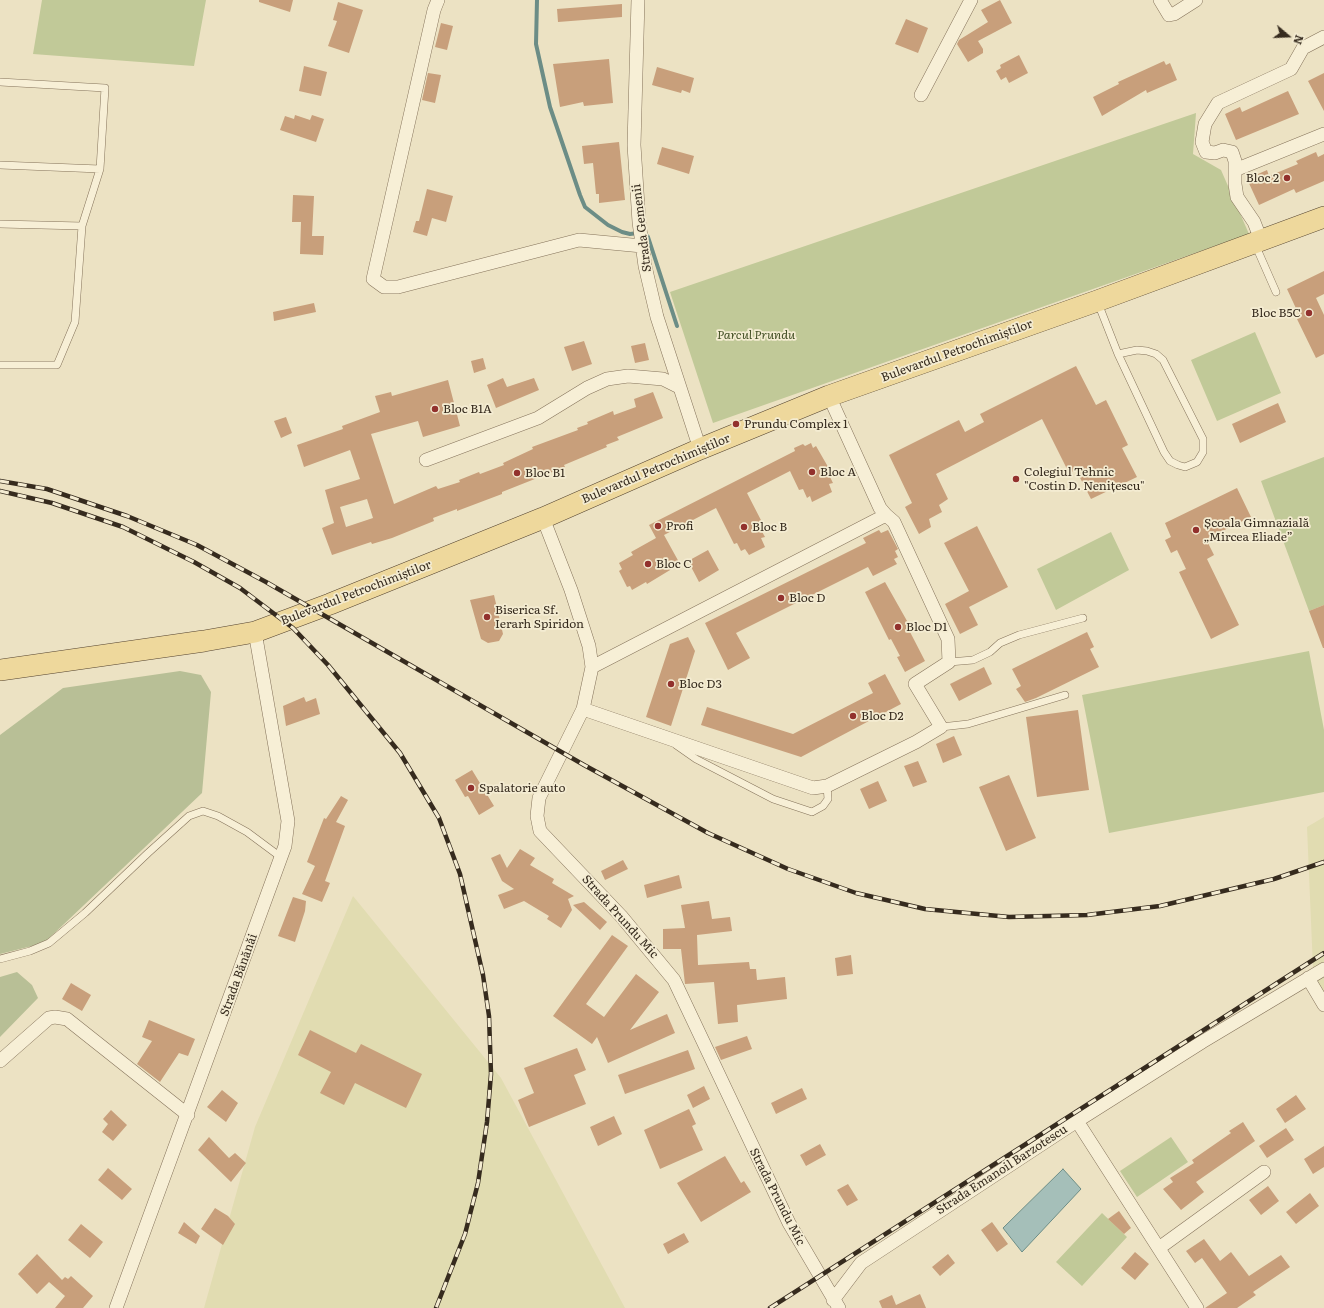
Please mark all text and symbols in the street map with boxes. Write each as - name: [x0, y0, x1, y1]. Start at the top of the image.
- north arrow: [1268, 16, 1308, 56]
- text: N: [1290, 33, 1308, 47]
- place label: Bloc 2: [1246, 171, 1279, 185]
- marker: Bloc 2: [1282, 173, 1292, 183]
- street label: Strada Gemenii: [629, 183, 655, 273]
- place label: Bloc B5C: [1251, 306, 1301, 320]
- marker: Bloc B5C: [1304, 308, 1314, 318]
- street label: Bulevardul Petrochimiștilor: [879, 317, 1035, 385]
- park label: Parcul Prundu: [717, 328, 795, 342]
- place label: Bloc B1A: [443, 402, 492, 416]
- marker: Bloc B1A: [430, 404, 440, 414]
- place label: Prundu Complex 1: [744, 417, 848, 431]
- marker: Prundu Complex 1: [731, 419, 741, 429]
- street label: Bulevardul Petrochimiștilor: [580, 431, 732, 507]
- place label: Bloc A: [820, 465, 856, 479]
- place label: Colegiul Tehnic "Costin D. Nenițescu": [1024, 465, 1145, 493]
- place label: Bloc B1: [525, 466, 565, 480]
- marker: Bloc A: [807, 467, 817, 477]
- marker: Bloc B1: [512, 468, 522, 478]
- marker: Colegiul Tehnic "Costin D. Nenițescu": [1011, 474, 1021, 484]
- place label: Școala Gimnazială „Mircea Eliade”: [1204, 516, 1309, 544]
- place label: Profi: [666, 519, 694, 533]
- place label: Bloc B: [752, 520, 787, 534]
- marker: Profi: [653, 521, 663, 531]
- marker: Bloc B: [739, 522, 749, 532]
- marker: Școala Gimnazială „Mircea Eliade”: [1191, 525, 1201, 535]
- place label: Bloc C: [656, 557, 692, 571]
- street label: Bulevardul Petrochimiștilor: [279, 558, 433, 628]
- marker: Bloc C: [643, 559, 653, 569]
- place label: Bloc D: [789, 591, 825, 605]
- marker: Bloc D: [776, 593, 786, 603]
- place label: Biserica Sf. Ierarh Spiridon: [495, 603, 584, 631]
- marker: Biserica Sf. Ierarh Spiridon: [482, 612, 492, 622]
- place label: Bloc D1: [906, 620, 947, 634]
- marker: Bloc D1: [893, 622, 903, 632]
- place label: Bloc D3: [679, 677, 722, 691]
- marker: Bloc D3: [666, 679, 676, 689]
- place label: Bloc D2: [861, 709, 904, 723]
- marker: Bloc D2: [848, 711, 858, 721]
- place label: Spalatorie auto: [479, 781, 565, 795]
- marker: Spalatorie auto: [466, 783, 476, 793]
- street label: Strada Prundu Mic: [579, 872, 661, 962]
- street label: Strada Bănănăi: [217, 932, 261, 1018]
- street label: Strada Emanoil Barzotescu: [934, 1122, 1070, 1218]
- street label: Strada Prundu Mic: [746, 1146, 808, 1248]

